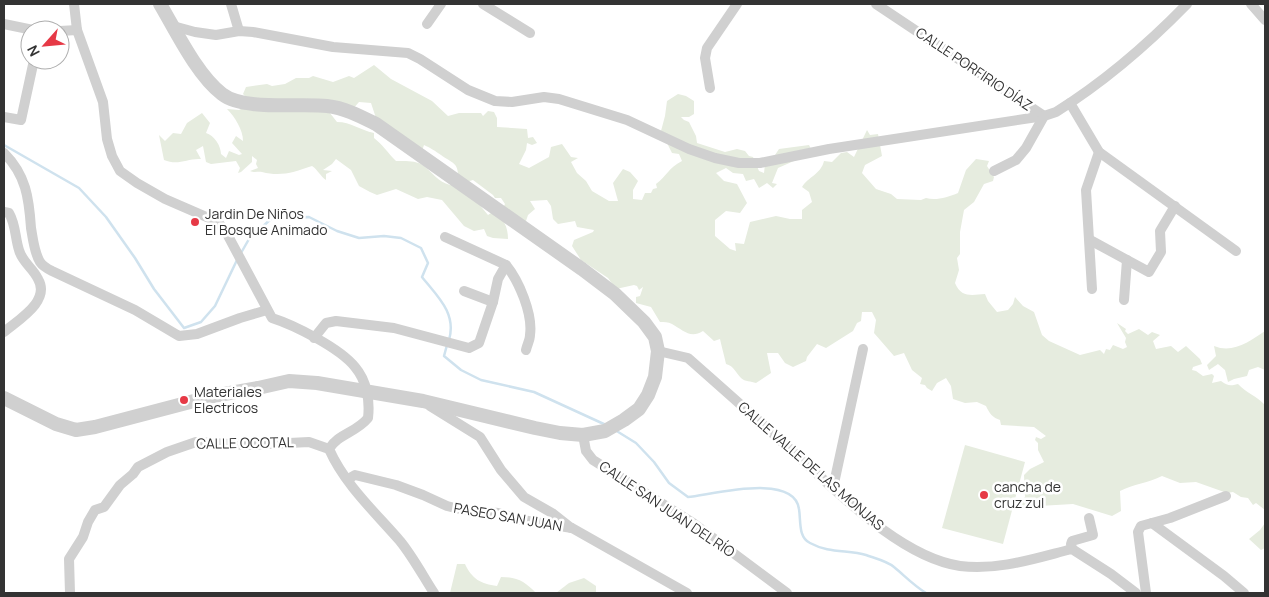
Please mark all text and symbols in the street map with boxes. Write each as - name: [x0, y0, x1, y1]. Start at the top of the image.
- north arrow: [20, 20, 70, 70]
- street label: CALLE PORFIRIO DÍAZ: [912, 23, 1036, 115]
- text: N: [22, 42, 44, 60]
- place label: Jardin De Niños El Bosque Animado: [205, 204, 327, 239]
- marker: Jardin De Niños El Bosque Animado: [189, 216, 201, 228]
- place label: Materiales Electricos: [194, 382, 262, 417]
- marker: Materiales Electricos: [178, 394, 190, 406]
- street label: CALLE VALLE DE LAS MONJAS: [734, 397, 889, 534]
- street label: CALLE OCOTAL: [196, 432, 294, 453]
- street label: CALLE SAN JUAN DEL RÍO: [596, 456, 739, 561]
- place label: cancha de cruz zul: [994, 477, 1061, 512]
- marker: cancha de cruz zul: [978, 489, 990, 501]
- street label: PASEO SAN JUAN: [452, 498, 564, 535]

